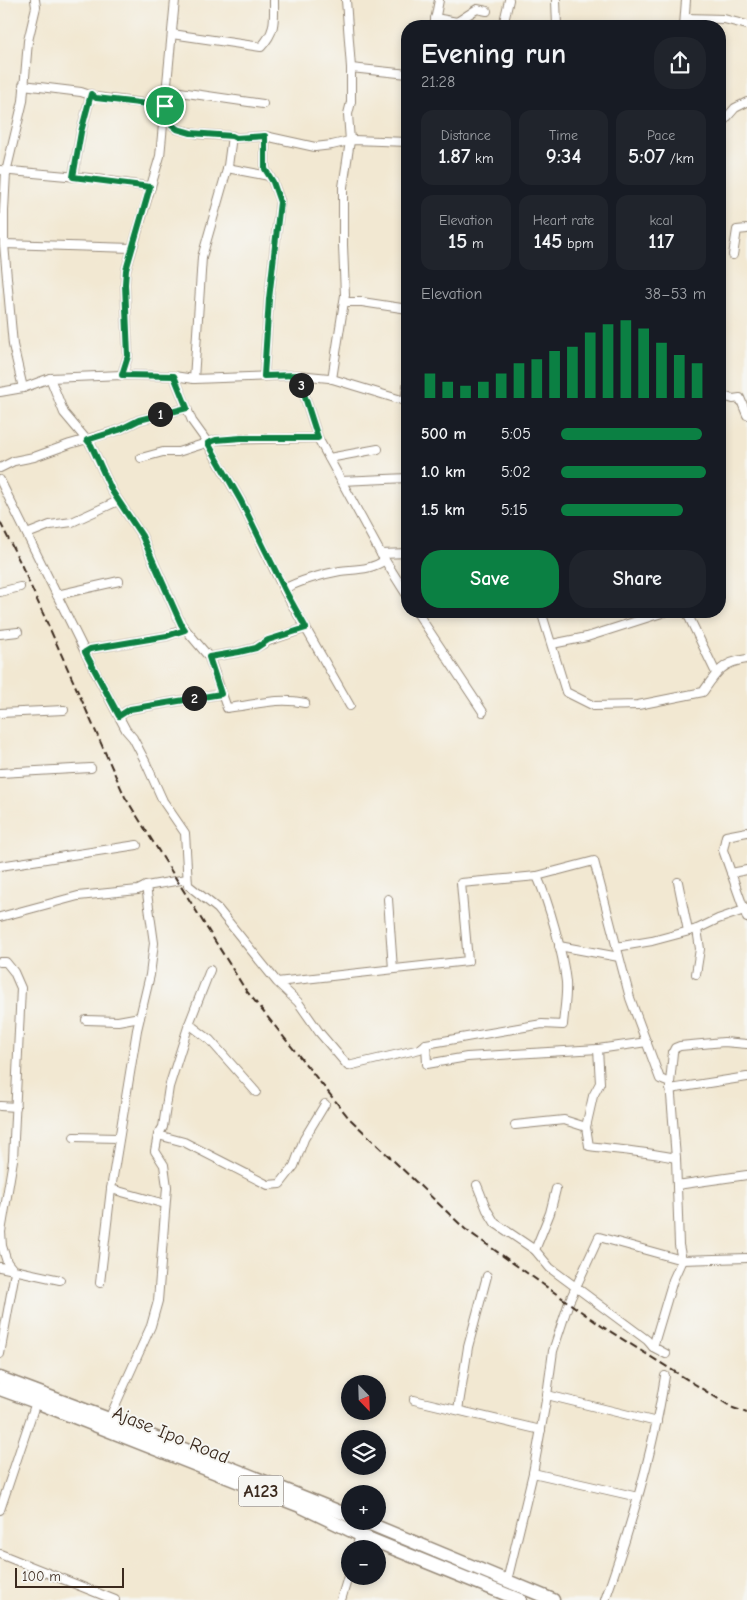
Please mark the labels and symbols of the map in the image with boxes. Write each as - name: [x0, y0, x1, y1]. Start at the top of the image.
- pin: [144, 85, 186, 127]
- pin: 3: [288, 372, 314, 398]
- pin: 1: [148, 402, 172, 426]
- pin: 2: [182, 686, 206, 710]
- north arrow: [341, 1375, 386, 1420]
- street label: Ajase Ipo Road: [109, 1402, 233, 1468]
- road number: A123: [238, 1475, 284, 1506]
- scale bar: [15, 1565, 124, 1588]

